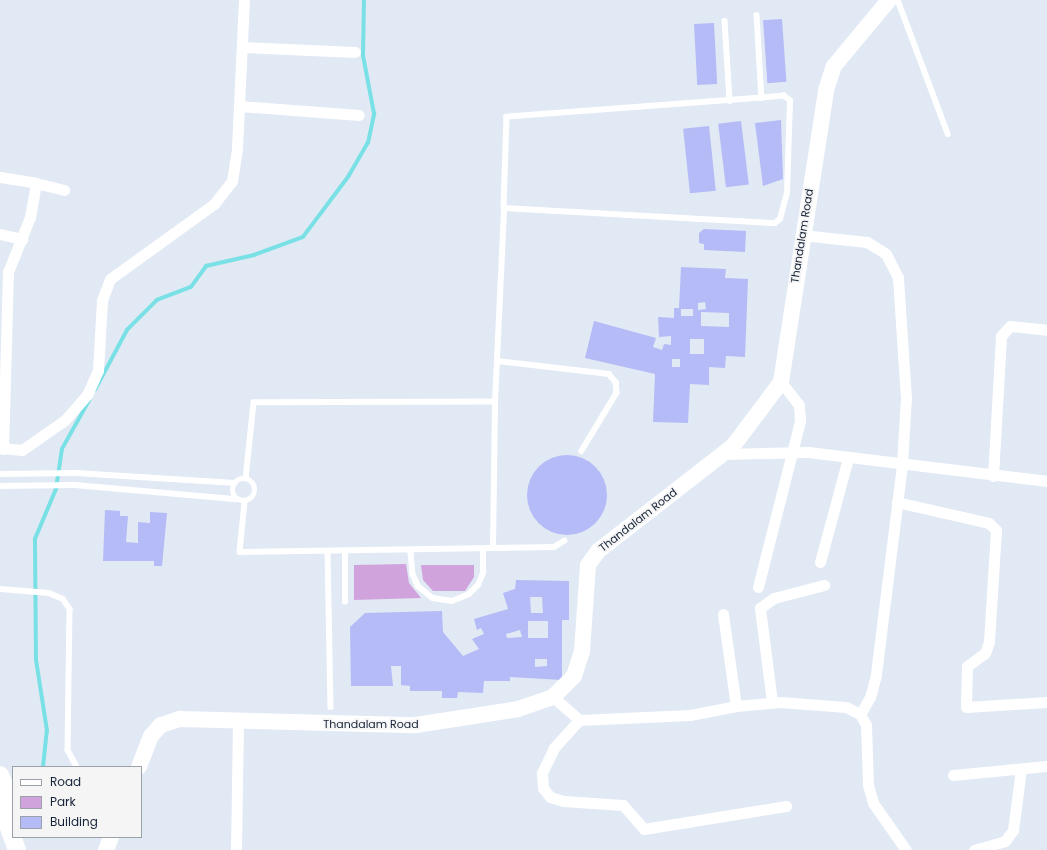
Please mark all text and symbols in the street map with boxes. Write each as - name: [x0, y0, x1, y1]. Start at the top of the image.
- street label: Thandalam Road: [788, 188, 816, 284]
- street label: Thandalam Road: [596, 485, 680, 555]
- street label: Thandalam Road: [323, 717, 419, 731]
- legend: [12, 766, 142, 838]
- text: Road: [50, 773, 81, 790]
- text: Park: [50, 793, 76, 810]
- text: Building: [50, 813, 98, 830]

